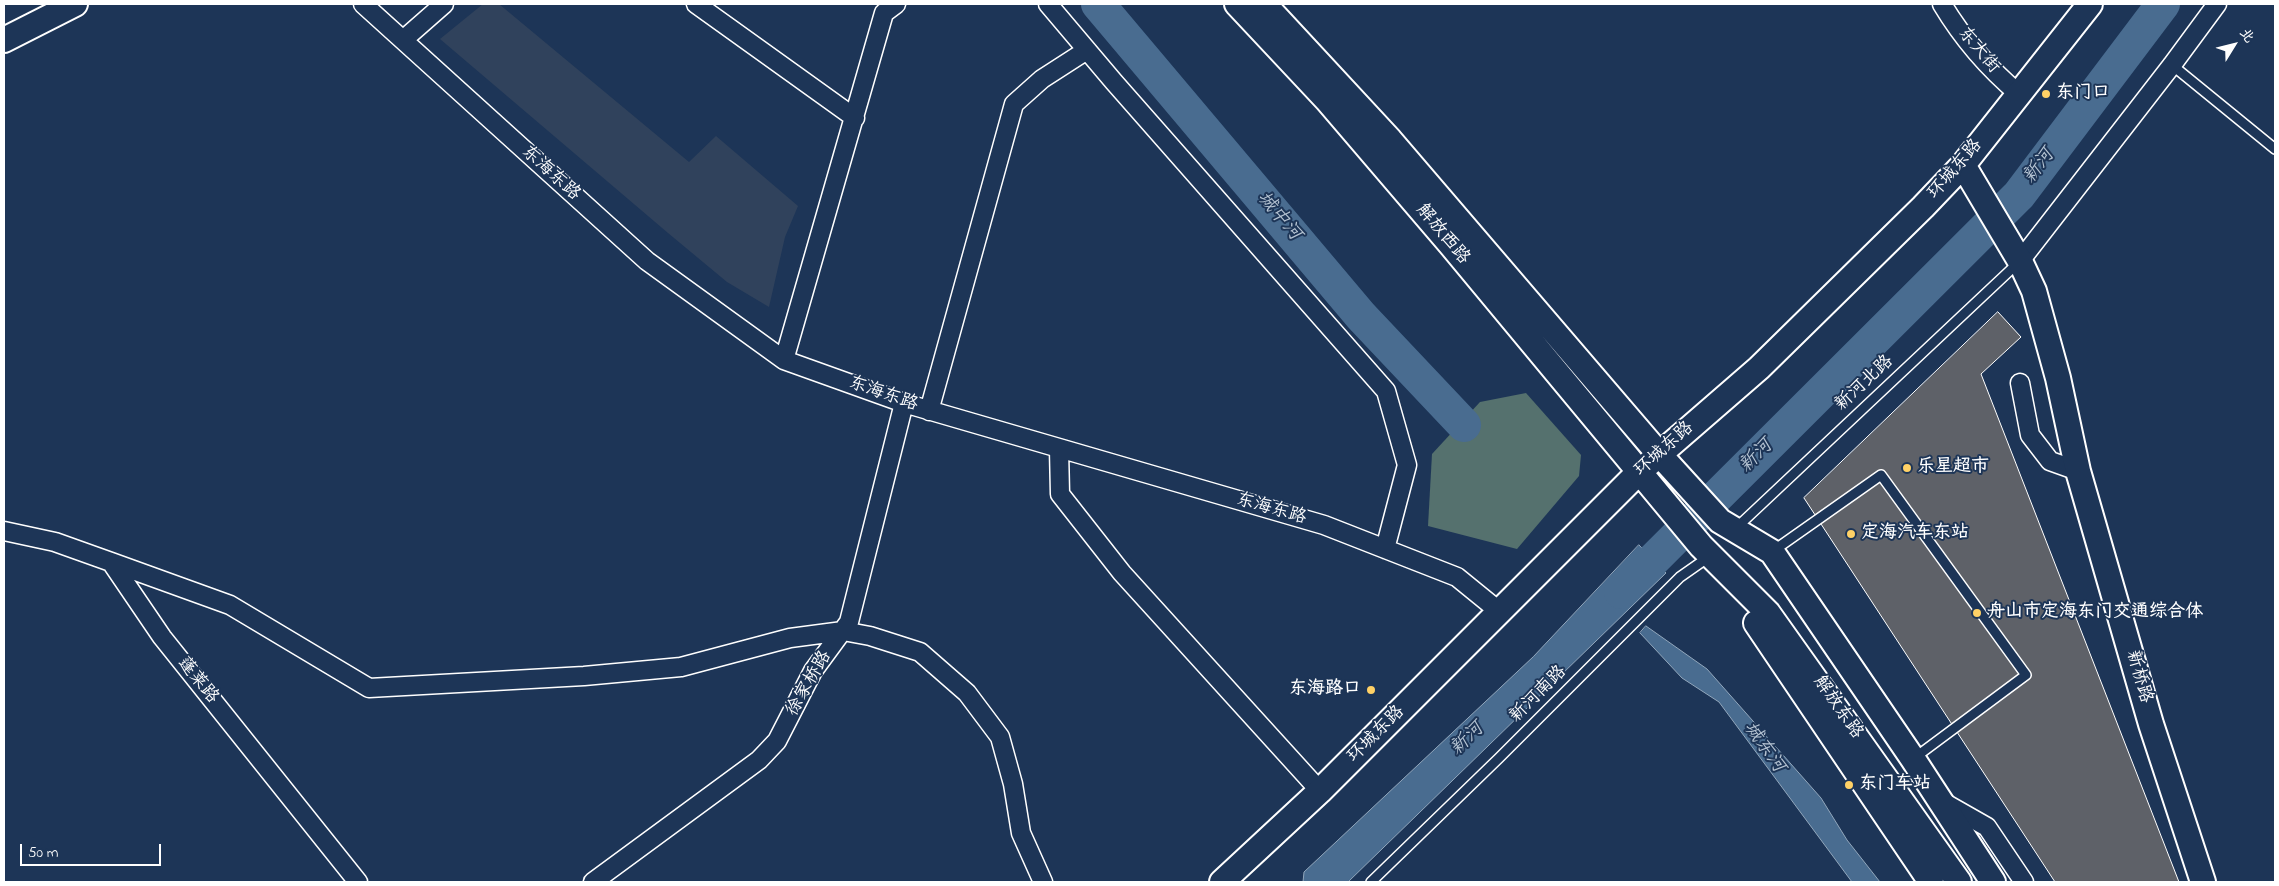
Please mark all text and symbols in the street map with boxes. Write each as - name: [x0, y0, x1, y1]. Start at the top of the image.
- north arrow: [2209, 20, 2259, 70]
- street label: 东大街: [1952, 23, 2004, 79]
- text: 北: [2234, 24, 2259, 48]
- place label: 东门口: [2056, 83, 2110, 105]
- marker: 东门口: [2040, 88, 2052, 100]
- street label: 环城东路: [1924, 136, 1988, 204]
- street label: 东海东路: [516, 142, 584, 206]
- water label: 新河: [2019, 145, 2061, 189]
- water label: 城中河: [1251, 188, 1305, 246]
- street label: 解放西路: [1411, 200, 1473, 270]
- street label: 新河北路: [1831, 352, 1899, 416]
- street label: 东海东路: [845, 373, 921, 417]
- street label: 环城东路: [1631, 418, 1699, 482]
- water label: 新河: [1736, 436, 1778, 478]
- place label: 乐星超市: [1917, 457, 1989, 479]
- marker: 乐星超市: [1901, 462, 1913, 474]
- street label: 东海东路: [1233, 490, 1309, 530]
- place label: 定海汽车东站: [1861, 523, 1969, 545]
- marker: 定海汽车东站: [1845, 528, 1857, 540]
- place label: 舟山市定海东门交通综合体: [1987, 602, 2203, 624]
- marker: 舟山市定海东门交通综合体: [1971, 607, 1983, 619]
- street label: 徐家桥路: [783, 647, 837, 721]
- street label: 新桥路: [2120, 648, 2156, 706]
- street label: 蓬莱路: [172, 653, 222, 709]
- street label: 新河南路: [1506, 662, 1572, 728]
- street label: 解放东路: [1808, 672, 1866, 744]
- place label: 东海路口: [1289, 679, 1361, 701]
- marker: 东海路口: [1365, 684, 1377, 696]
- street label: 环城东路: [1344, 702, 1410, 768]
- water label: 城东河: [1737, 718, 1789, 778]
- water label: 新河: [1446, 719, 1490, 761]
- place label: 东门车站: [1859, 774, 1931, 796]
- marker: 东门车站: [1843, 779, 1855, 791]
- scale bar: [22, 834, 164, 866]
- text: 50 m: [28, 842, 58, 864]

